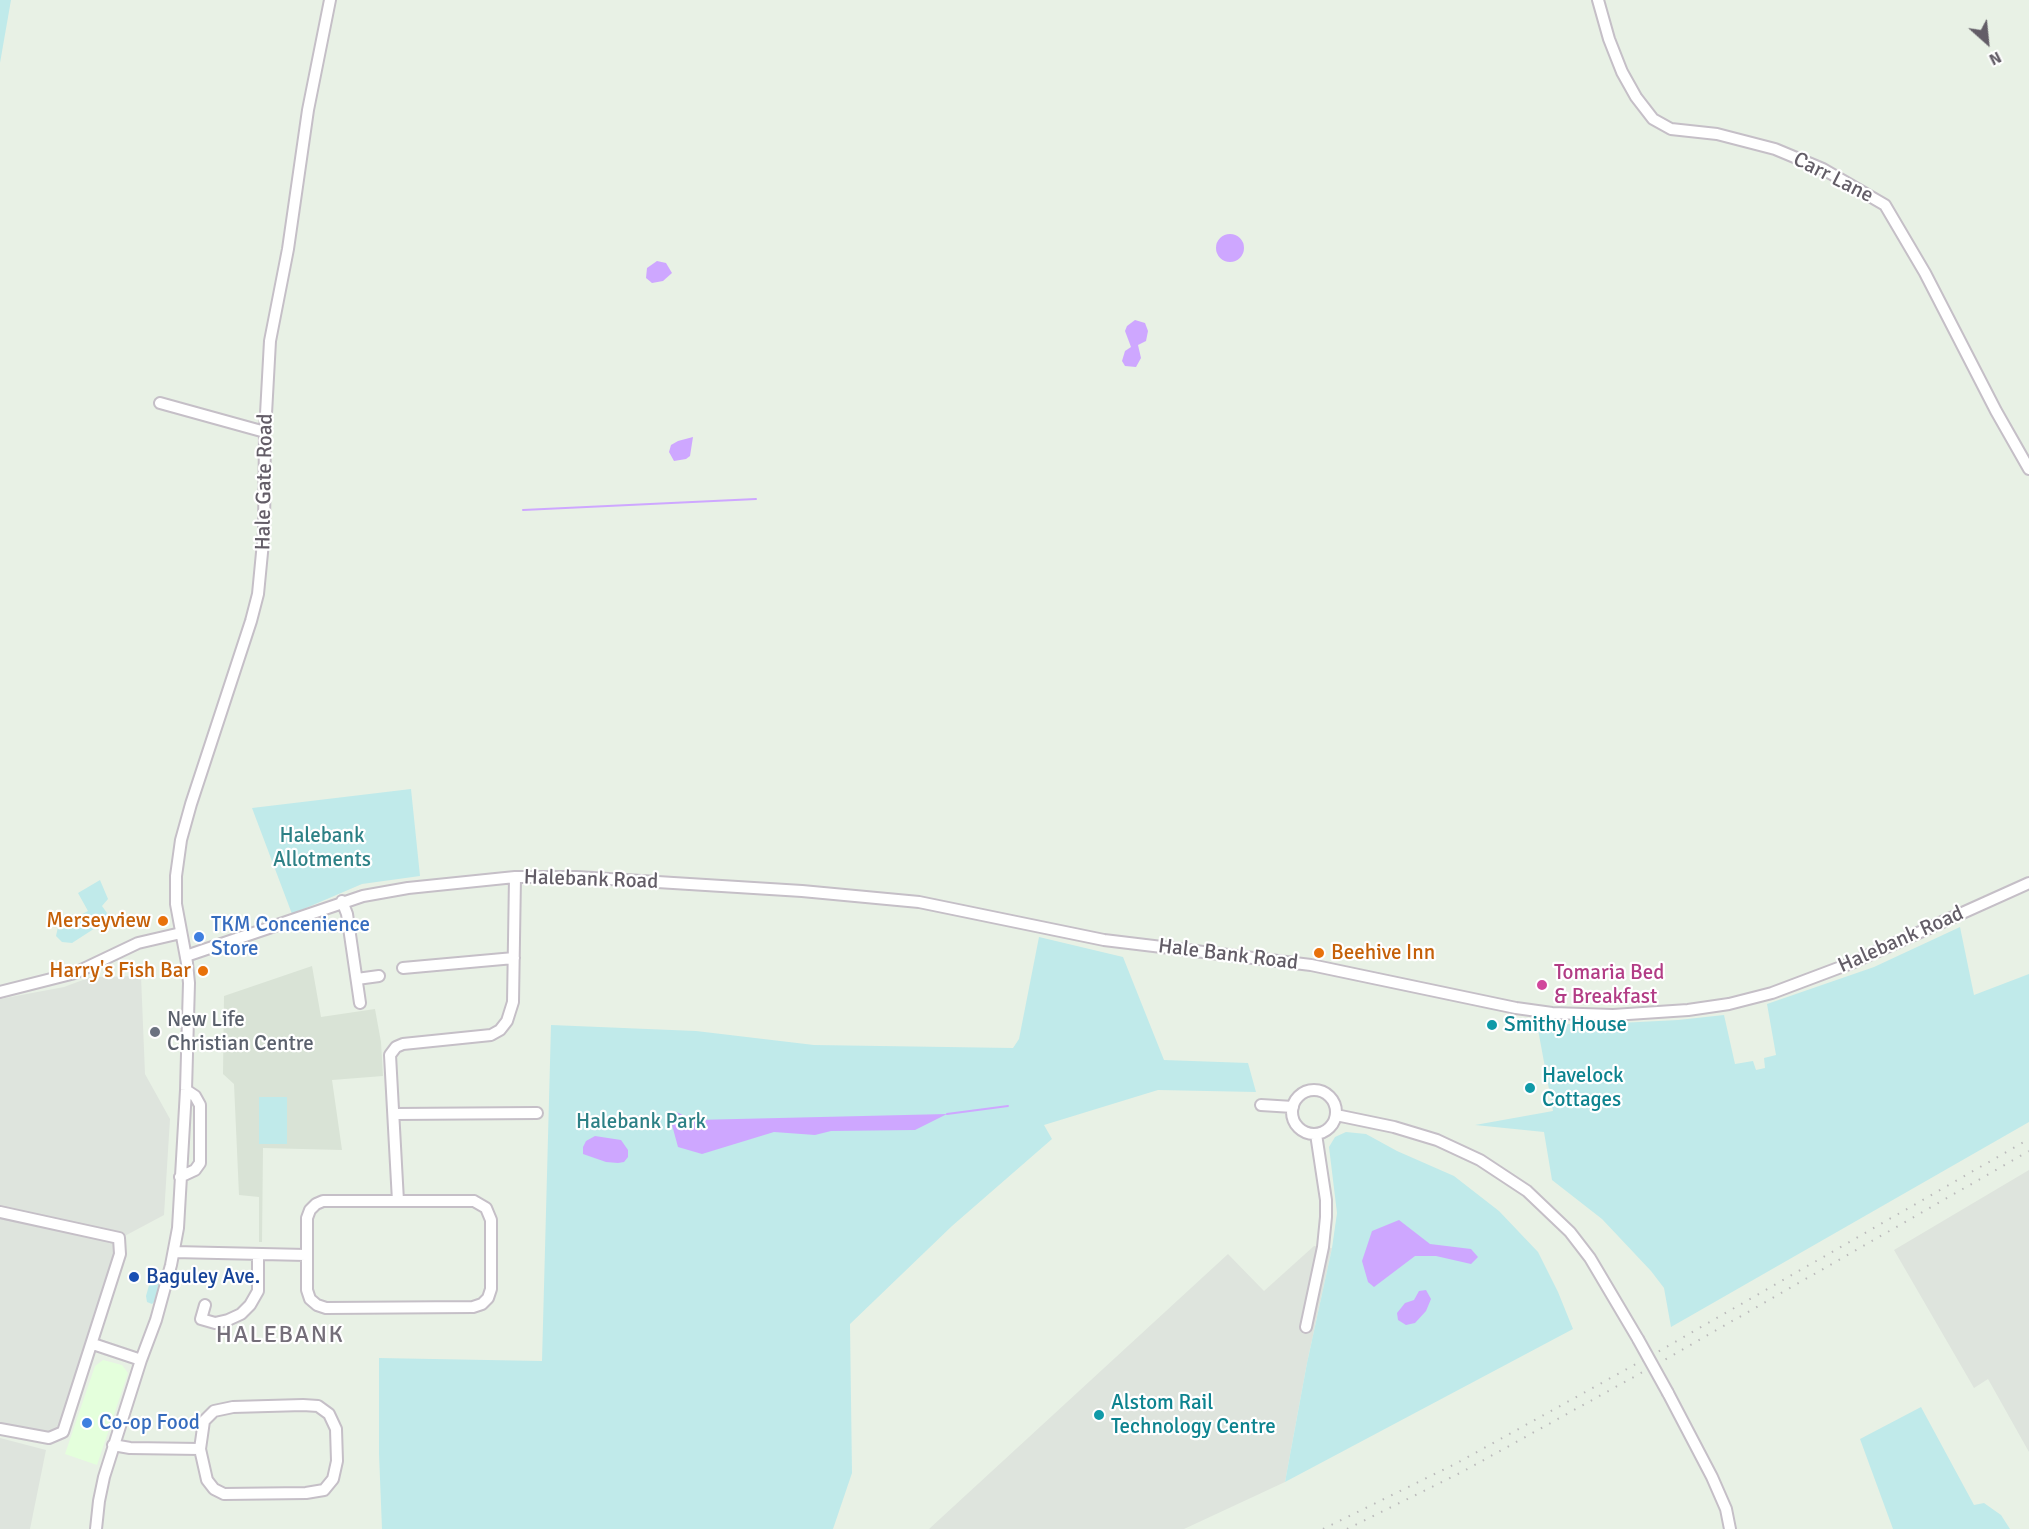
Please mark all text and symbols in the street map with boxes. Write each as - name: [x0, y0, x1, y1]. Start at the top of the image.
- north arrow: [1957, 12, 2017, 72]
- text: N: [1986, 47, 2005, 69]
- street label: Carr Lane: [1789, 147, 1877, 209]
- street label: Hale Gate Road: [251, 413, 279, 551]
- park label: Halebank Allotments: [273, 823, 371, 873]
- street label: Halebank Road: [523, 865, 659, 895]
- street label: Halebank Road: [1834, 901, 1968, 979]
- place label: Merseyview: [46, 908, 151, 934]
- place label: TKM Concenience Store: [211, 912, 370, 962]
- marker: Merseyview: [156, 914, 170, 928]
- marker: TKM Concenience Store: [192, 930, 206, 944]
- street label: Hale Bank Road: [1157, 934, 1299, 976]
- place label: Beehive Inn: [1331, 940, 1435, 966]
- marker: Beehive Inn: [1312, 946, 1326, 960]
- place label: Harry's Fish Bar: [49, 958, 191, 984]
- place label: Tomaria Bed & Breakfast: [1554, 960, 1664, 1010]
- marker: Harry's Fish Bar: [196, 964, 210, 978]
- marker: Tomaria Bed & Breakfast: [1535, 978, 1549, 992]
- place label: New Life Christian Centre: [167, 1007, 314, 1057]
- place label: Smithy House: [1504, 1012, 1627, 1038]
- marker: Smithy House: [1485, 1018, 1499, 1032]
- marker: New Life Christian Centre: [148, 1025, 162, 1039]
- place label: Havelock Cottages: [1542, 1063, 1624, 1113]
- marker: Havelock Cottages: [1523, 1081, 1537, 1095]
- park label: Halebank Park: [576, 1109, 706, 1135]
- place label: Baguley Ave.: [146, 1264, 260, 1290]
- marker: Baguley Ave.: [127, 1270, 141, 1284]
- district label: HALEBANK: [216, 1322, 344, 1350]
- place label: Alstom Rail Technology Centre: [1111, 1390, 1276, 1440]
- marker: Alstom Rail Technology Centre: [1092, 1408, 1106, 1422]
- place label: Co-op Food: [99, 1410, 200, 1436]
- marker: Co-op Food: [80, 1416, 94, 1430]

